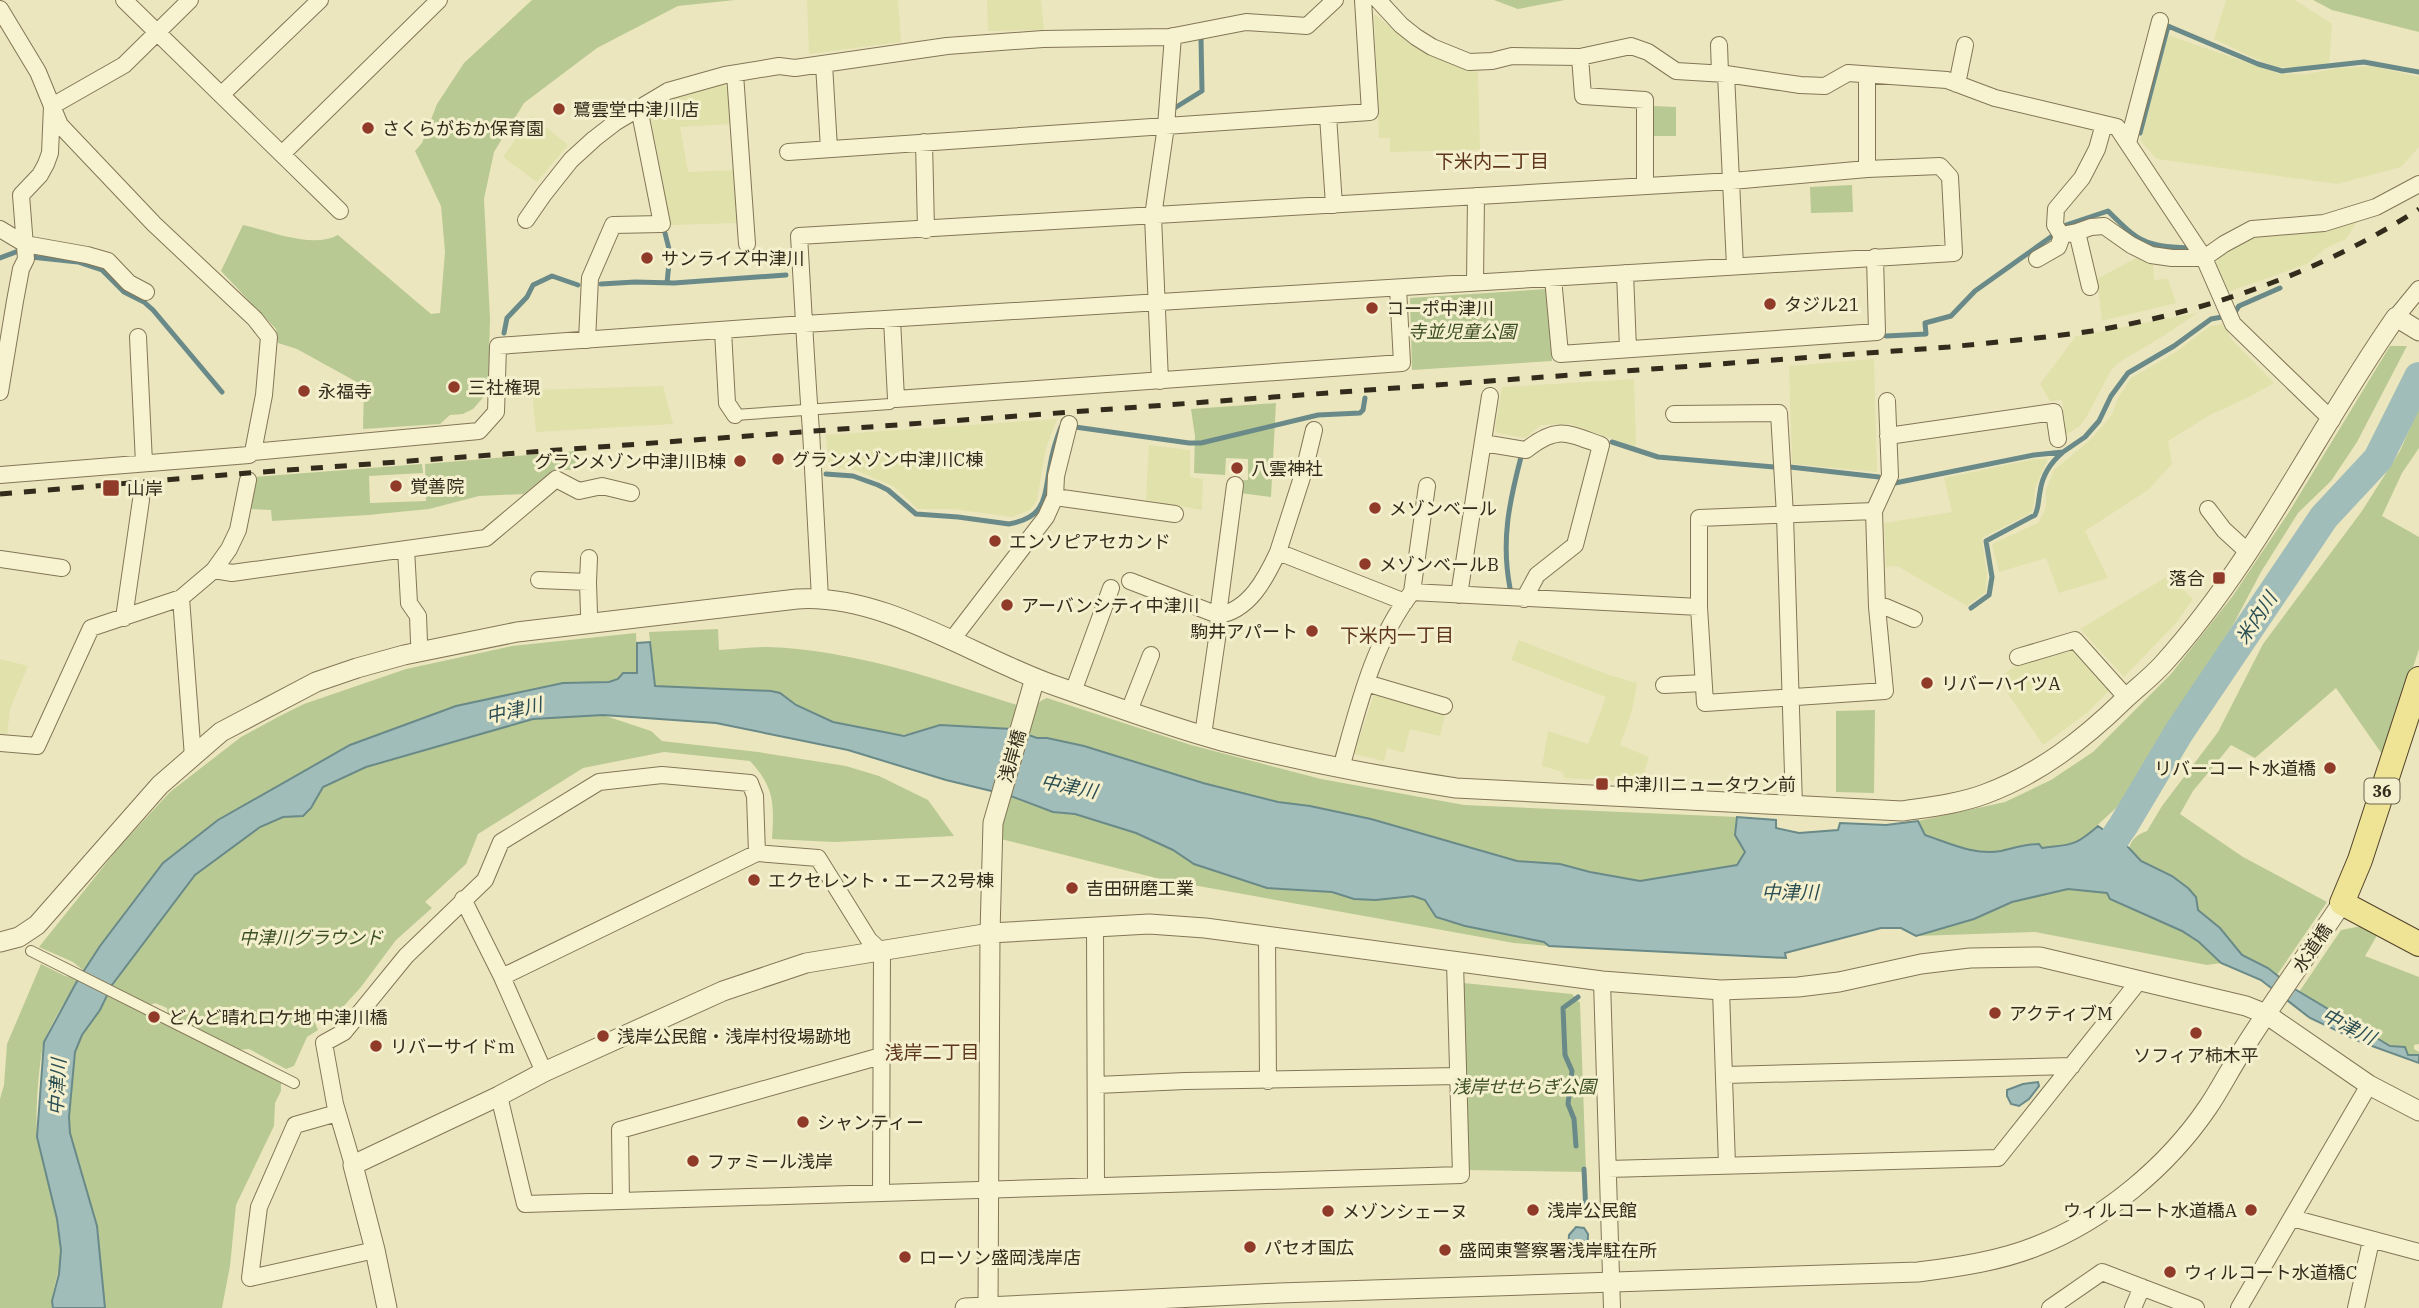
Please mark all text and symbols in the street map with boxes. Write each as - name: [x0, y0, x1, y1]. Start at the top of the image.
- place label: 鷺雲堂中津川店: [573, 98, 699, 121]
- marker: 鷺雲堂中津川店: [551, 101, 567, 117]
- place label: さくらがおか保育園: [382, 117, 544, 140]
- marker: さくらがおか保育園: [360, 120, 376, 136]
- district label: 下米内二丁目: [1435, 149, 1549, 173]
- place label: サンライズ中津川: [661, 247, 804, 270]
- marker: サンライズ中津川: [639, 250, 655, 266]
- place label: タジル21: [1784, 293, 1860, 316]
- marker: タジル21: [1762, 296, 1778, 312]
- place label: コーポ中津川: [1386, 297, 1494, 320]
- marker: コーポ中津川: [1364, 300, 1380, 316]
- park label: 寺並児童公園: [1408, 320, 1519, 343]
- place label: 三社権現: [468, 376, 540, 399]
- marker: 三社権現: [446, 379, 462, 395]
- place label: 永福寺: [318, 380, 372, 403]
- marker: 永福寺: [296, 383, 312, 399]
- place label: グランメゾン中津川C棟: [792, 448, 983, 471]
- place label: グランメゾン中津川B棟: [534, 450, 726, 473]
- marker: グランメゾン中津川C棟: [770, 451, 786, 467]
- marker: グランメゾン中津川B棟: [732, 453, 748, 469]
- place label: 八雲神社: [1251, 457, 1323, 480]
- marker: 八雲神社: [1229, 460, 1245, 476]
- place label: 覚善院: [410, 475, 464, 498]
- place label: 山岸: [127, 477, 163, 500]
- marker: 山岸: [101, 478, 121, 498]
- marker: 覚善院: [388, 478, 404, 494]
- place label: メゾンベール: [1389, 497, 1497, 520]
- marker: メゾンベール: [1367, 500, 1383, 516]
- place label: エンソピアセカンド: [1009, 530, 1171, 553]
- marker: エンソピアセカンド: [987, 533, 1003, 549]
- place label: メゾンベールB: [1379, 553, 1499, 576]
- marker: メゾンベールB: [1357, 556, 1373, 572]
- place label: 落合: [2169, 567, 2205, 590]
- marker: 落合: [2211, 570, 2227, 586]
- water label: 米内川: [2230, 586, 2283, 648]
- place label: アーバンシティ中津川: [1021, 594, 1200, 617]
- marker: アーバンシティ中津川: [999, 597, 1015, 613]
- place label: 駒井アパート: [1190, 620, 1298, 643]
- marker: 駒井アパート: [1304, 623, 1320, 639]
- district label: 下米内一丁目: [1340, 623, 1454, 647]
- place label: リバーハイツA: [1941, 672, 2061, 695]
- marker: リバーハイツA: [1919, 675, 1935, 691]
- water label: 中津川: [484, 691, 546, 728]
- street label: 浅岸橋: [994, 727, 1030, 785]
- place label: リバーコート水道橋: [2154, 757, 2316, 780]
- marker: リバーコート水道橋: [2322, 760, 2338, 776]
- water label: 中津川: [1039, 769, 1101, 804]
- place label: 中津川ニュータウン前: [1616, 773, 1796, 796]
- marker: 中津川ニュータウン前: [1594, 776, 1610, 792]
- road number: 36: [2364, 778, 2400, 804]
- place label: エクセレント・エース2号棟: [768, 869, 994, 892]
- marker: エクセレント・エース2号棟: [746, 872, 762, 888]
- place label: 吉田研磨工業: [1086, 877, 1194, 900]
- marker: 吉田研磨工業: [1064, 880, 1080, 896]
- water label: 中津川: [1761, 880, 1820, 904]
- street label: 水道橋: [2287, 919, 2337, 977]
- park label: 中津川グラウンド: [239, 926, 384, 949]
- place label: アクティブM: [2009, 1002, 2113, 1025]
- water label: 中津川: [2318, 1002, 2382, 1051]
- marker: アクティブM: [1987, 1005, 2003, 1021]
- place label: どんど晴れロケ地 中津川橋: [168, 1006, 388, 1029]
- marker: どんど晴れロケ地 中津川橋: [146, 1009, 162, 1025]
- place label: 浅岸公民館・浅岸村役場跡地: [617, 1025, 851, 1048]
- marker: ソフィア柿木平: [2188, 1025, 2204, 1041]
- marker: 浅岸公民館・浅岸村役場跡地: [595, 1028, 611, 1044]
- place label: リバーサイドm: [390, 1035, 515, 1058]
- marker: リバーサイドm: [368, 1038, 384, 1054]
- district label: 浅岸二丁目: [884, 1040, 980, 1064]
- place label: ソフィア柿木平: [2133, 1044, 2259, 1067]
- water label: 中津川: [44, 1056, 71, 1116]
- park label: 浅岸せせらぎ公園: [1452, 1075, 1599, 1098]
- place label: シャンティー: [817, 1111, 924, 1134]
- marker: シャンティー: [795, 1114, 811, 1130]
- place label: ファミール浅岸: [707, 1150, 833, 1173]
- marker: ファミール浅岸: [685, 1153, 701, 1169]
- place label: 浅岸公民館: [1547, 1199, 1637, 1222]
- place label: ウィルコート水道橋A: [2063, 1199, 2238, 1222]
- place label: メゾンシェーヌ: [1342, 1200, 1468, 1223]
- marker: 浅岸公民館: [1525, 1202, 1541, 1218]
- marker: ウィルコート水道橋A: [2243, 1202, 2259, 1218]
- marker: メゾンシェーヌ: [1320, 1203, 1336, 1219]
- place label: パセオ国広: [1264, 1236, 1354, 1259]
- marker: パセオ国広: [1242, 1239, 1258, 1255]
- place label: 盛岡東警察署浅岸駐在所: [1459, 1239, 1657, 1262]
- marker: 盛岡東警察署浅岸駐在所: [1437, 1242, 1453, 1258]
- place label: ローソン盛岡浅岸店: [919, 1246, 1081, 1269]
- marker: ローソン盛岡浅岸店: [897, 1249, 913, 1265]
- place label: ウィルコート水道橋C: [2184, 1261, 2357, 1284]
- marker: ウィルコート水道橋C: [2162, 1264, 2178, 1280]

